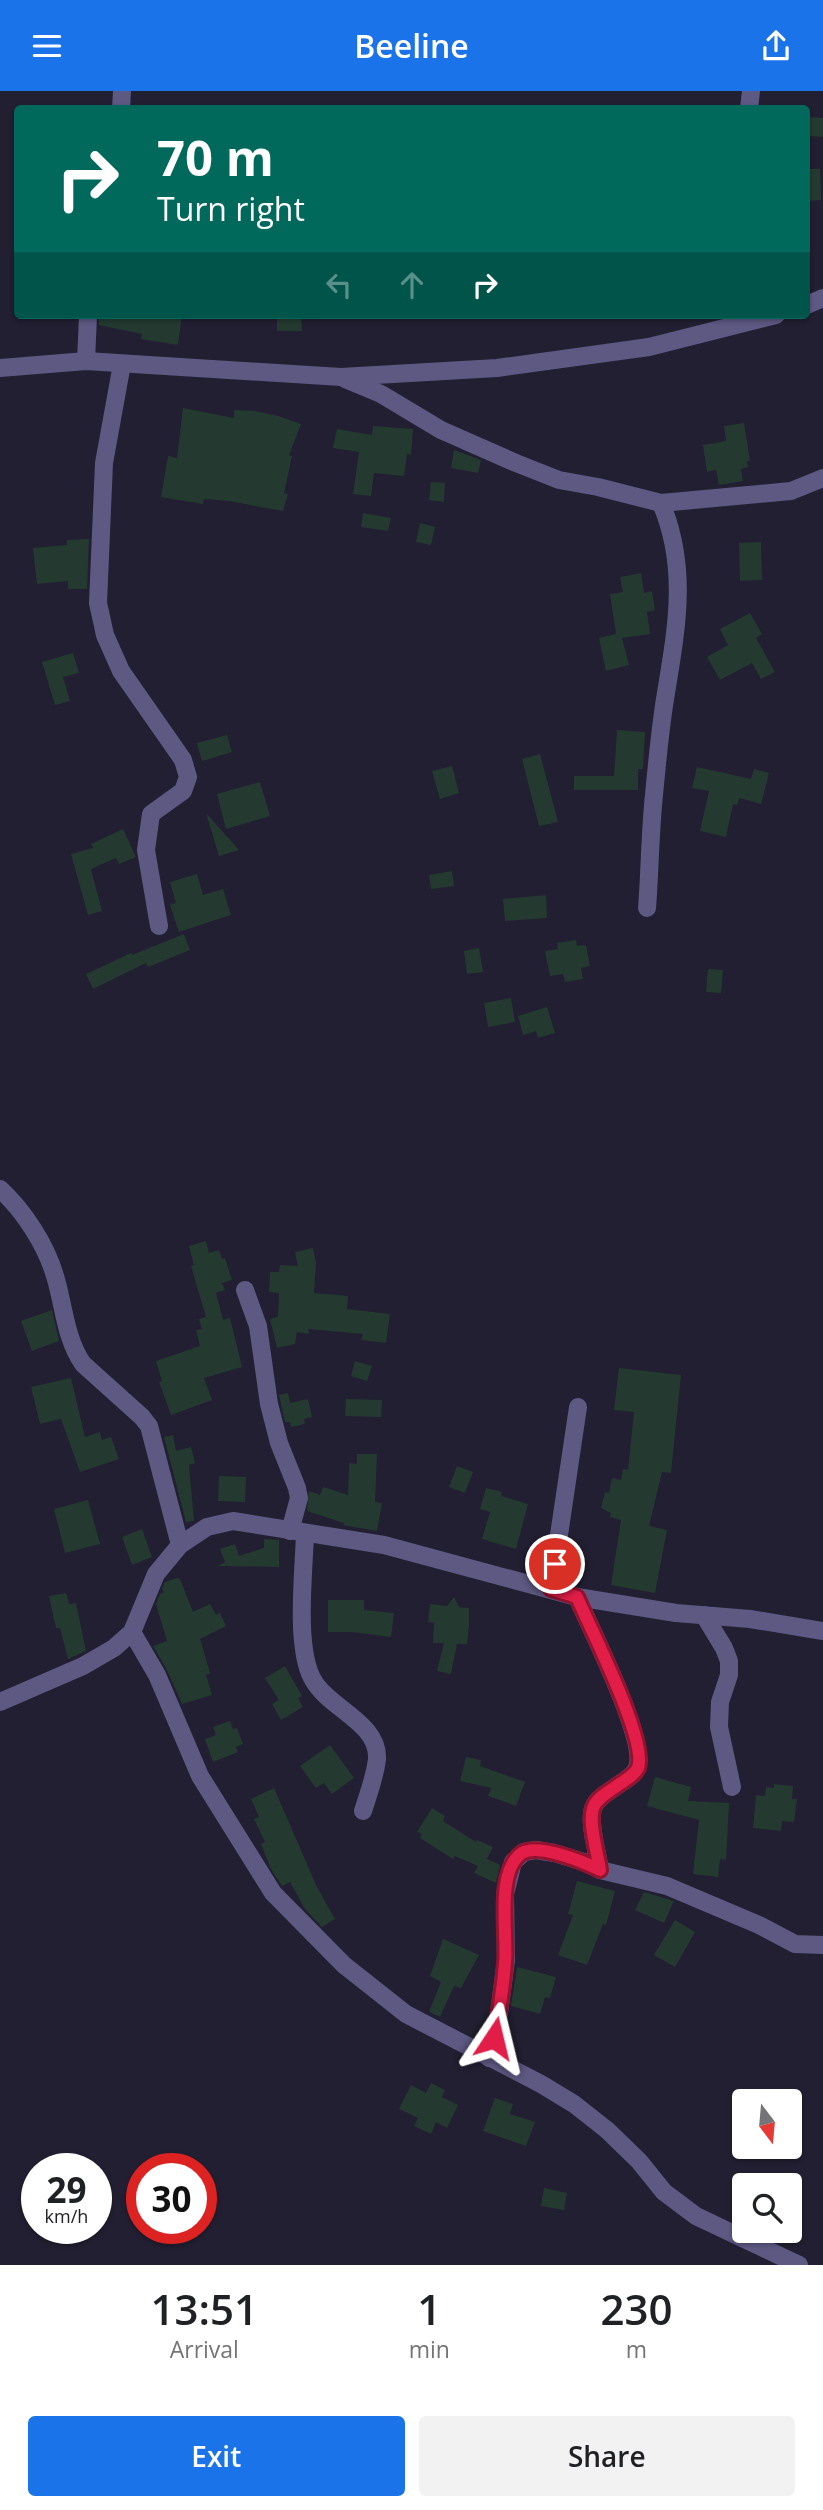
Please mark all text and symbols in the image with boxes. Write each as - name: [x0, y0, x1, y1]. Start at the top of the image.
- text: Beeline: [354, 24, 469, 67]
- icon: menu: [28, 27, 66, 65]
- icon: share: [757, 27, 795, 65]
- text: 70 m: [157, 124, 274, 190]
- icon: right: [42, 133, 133, 224]
- text: Turn right: [157, 187, 305, 230]
- icon: left: [320, 266, 358, 304]
- icon: ahead: [393, 266, 431, 304]
- icon: right: [466, 266, 504, 304]
- pin: [525, 1534, 585, 1594]
- icon: arrive: [536, 1545, 574, 1583]
- position arrow: [457, 2001, 531, 2075]
- north arrow: [732, 2089, 802, 2159]
- map controls: [732, 2089, 802, 2243]
- speed limit sign: 30: [126, 2153, 217, 2244]
- text: 29: [46, 2166, 87, 2213]
- button: search: [732, 2173, 802, 2243]
- text: km/h: [45, 2204, 88, 2228]
- text: 13:51: [151, 2280, 258, 2337]
- text: 1: [417, 2280, 441, 2337]
- text: 230: [600, 2280, 672, 2337]
- text: Arrival: [170, 2333, 239, 2365]
- text: min: [409, 2333, 450, 2365]
- text: m: [626, 2333, 647, 2365]
- button: Exit: [28, 2416, 405, 2496]
- button: Share: [419, 2416, 795, 2496]

